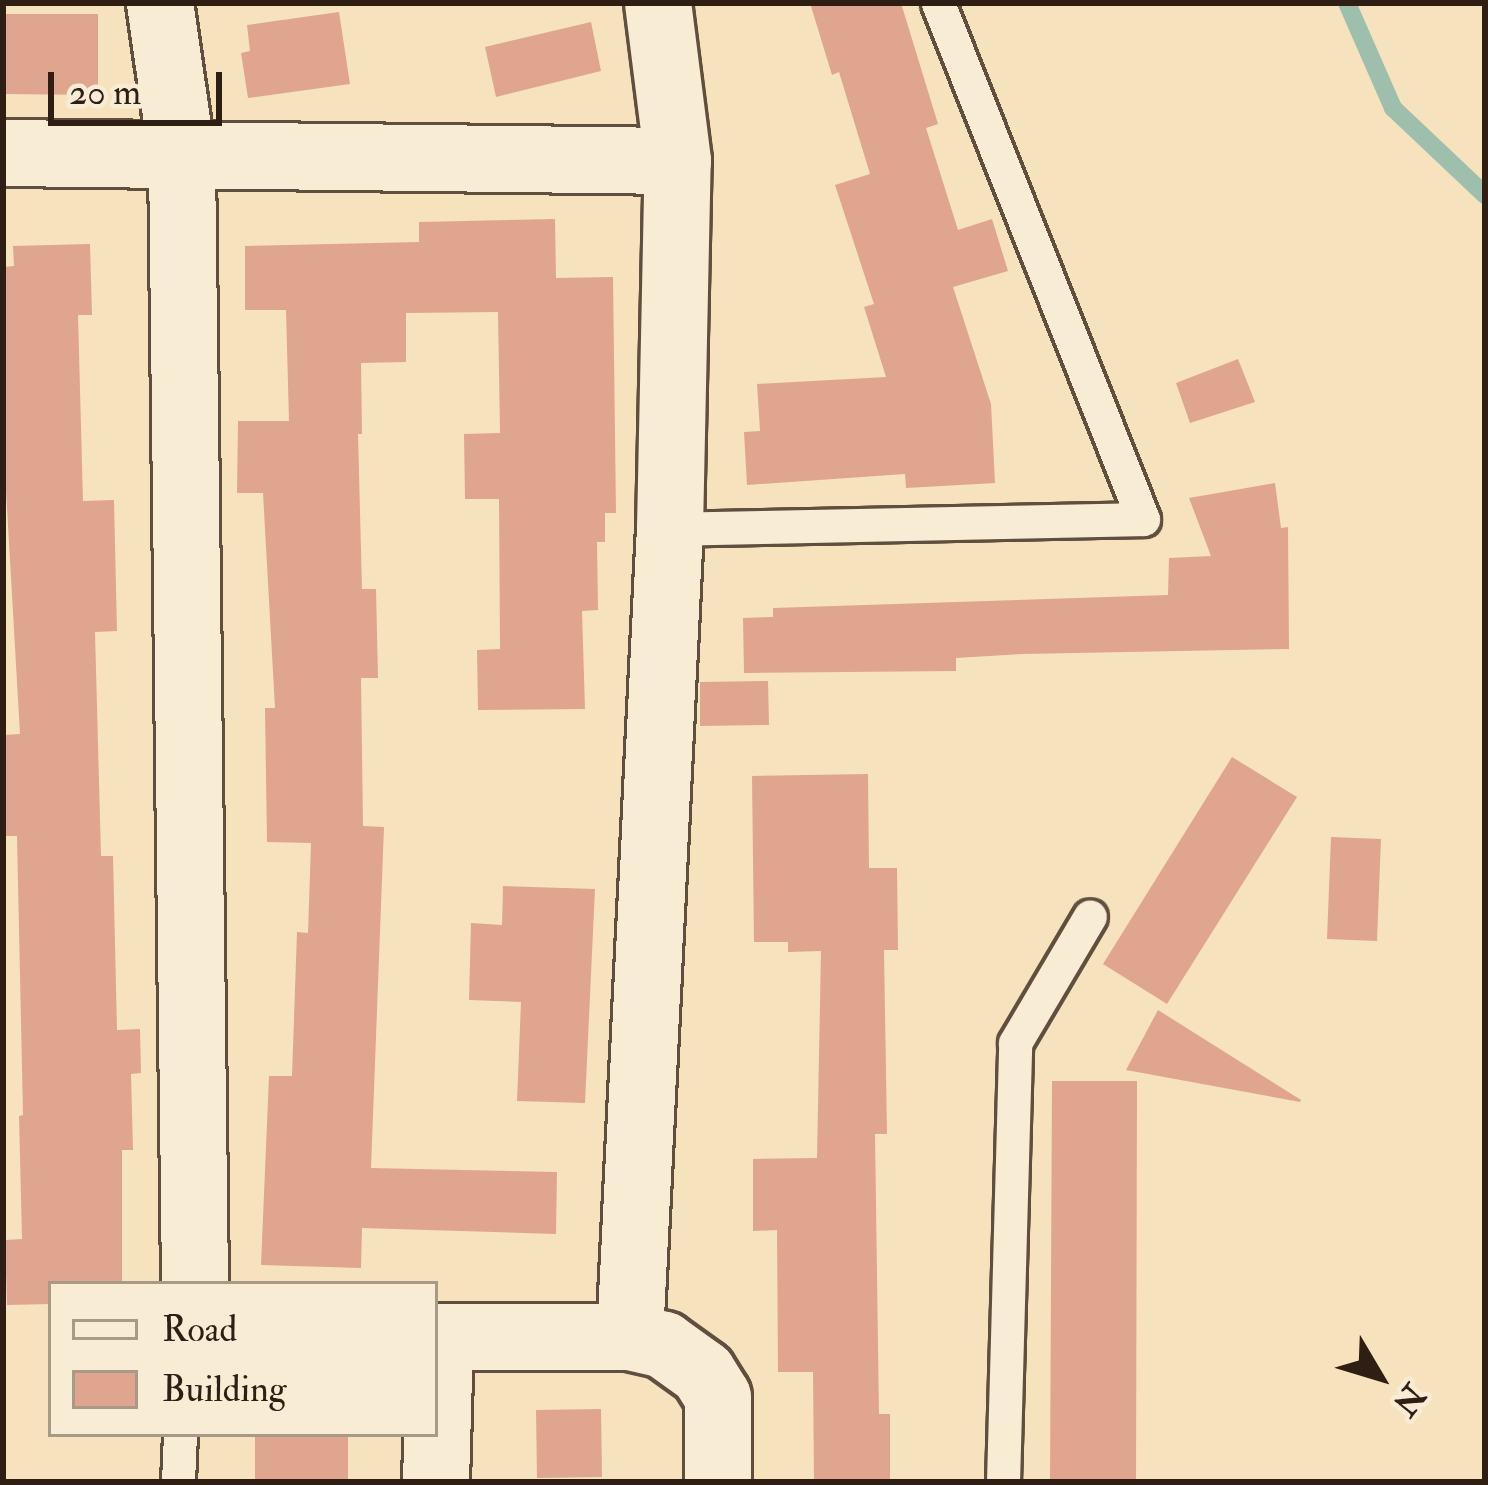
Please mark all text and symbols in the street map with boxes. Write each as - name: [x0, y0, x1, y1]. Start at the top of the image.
- scale bar: [54, 48, 228, 122]
- text: 20 m: [69, 70, 141, 115]
- legend: [48, 1281, 438, 1437]
- text: Road: [162, 1307, 237, 1352]
- north arrow: [1320, 1317, 1440, 1437]
- text: Building: [162, 1367, 286, 1412]
- text: N: [1384, 1375, 1434, 1424]

